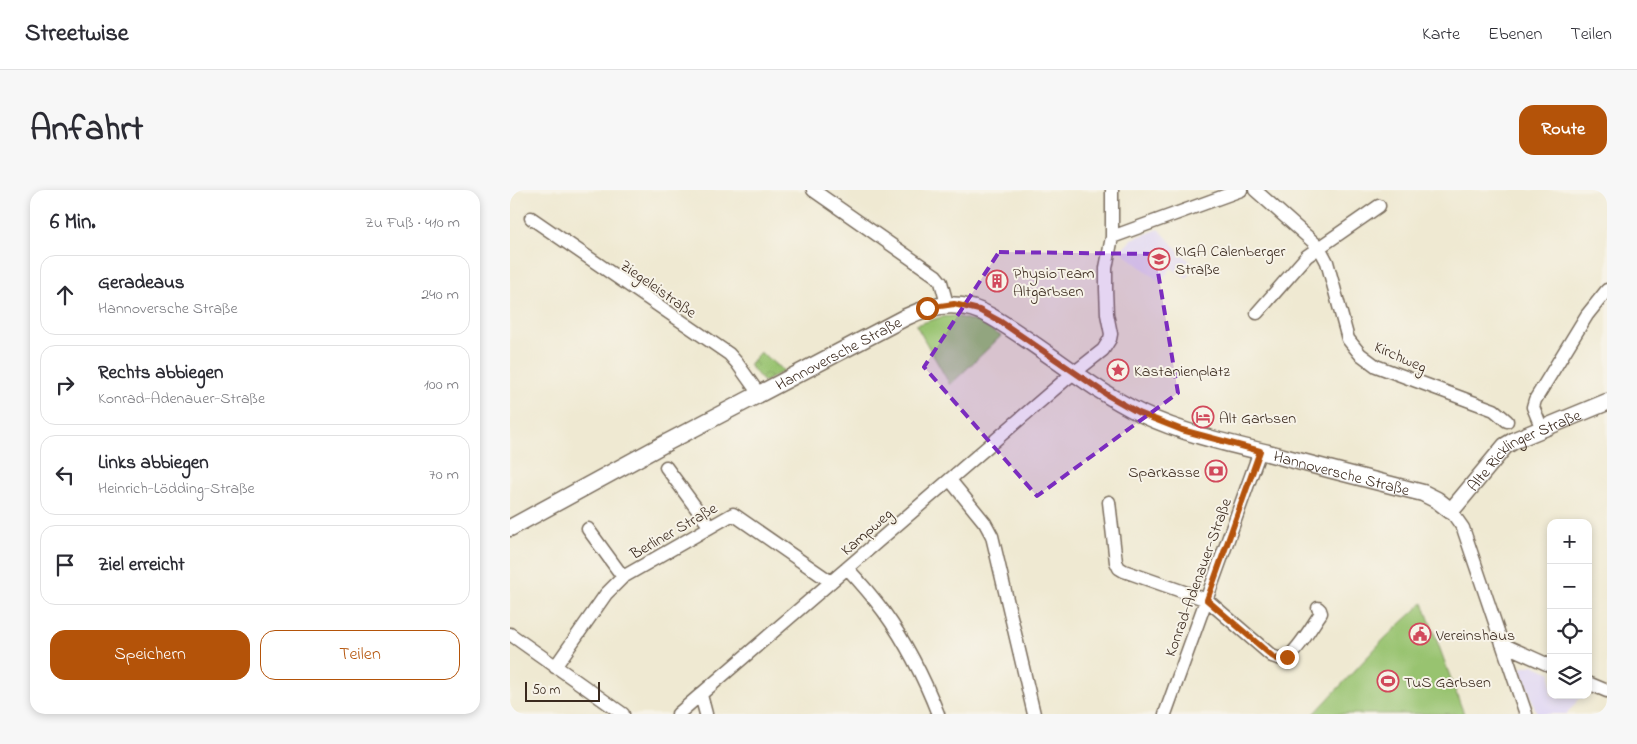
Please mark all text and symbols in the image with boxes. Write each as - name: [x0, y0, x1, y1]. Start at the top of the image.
- text: Streetwise: [25, 17, 129, 52]
- text: Karte: [1422, 22, 1460, 48]
- text: Ebenen: [1488, 22, 1542, 48]
- text: Teilen: [1570, 22, 1612, 48]
- text: Anfahrt: [30, 105, 143, 156]
- button: Route: [1519, 105, 1607, 155]
- text: 6 Min.: [50, 208, 96, 238]
- text: Zu Fuß · 410 m: [365, 211, 460, 235]
- place label: KIGA Calenberger Straße: [1175, 240, 1286, 282]
- school or university icon: KIGA Calenberger Straße: [1147, 247, 1171, 271]
- street label: Ziegeleistraße: [615, 254, 702, 325]
- place label: PhysioTeam Altgarbsen: [1013, 262, 1095, 304]
- building icon: PhysioTeam Altgarbsen: [985, 269, 1009, 293]
- text: Geradeaus: [98, 270, 185, 297]
- icon: ahead: [51, 281, 79, 309]
- text: 240 m: [421, 283, 459, 307]
- text: Hannoversche Straße: [98, 297, 238, 321]
- route start: [916, 297, 939, 320]
- street label: Hannoversche Straße: [772, 311, 907, 398]
- street label: Kirchweg: [1370, 336, 1430, 380]
- place icon: Kastanienplatz: [1106, 358, 1130, 382]
- text: Rechts abbiegen: [98, 360, 223, 387]
- place label: Kastanienplatz: [1134, 360, 1230, 384]
- icon: right: [51, 371, 79, 399]
- text: 100 m: [424, 373, 459, 397]
- text: Konrad-Adenauer-Straße: [98, 387, 265, 411]
- street label: Alte Ricklinger Straße: [1462, 404, 1586, 497]
- hotel icon: Alt Garbsen: [1191, 405, 1215, 429]
- place label: Alt Garbsen: [1219, 407, 1296, 431]
- street label: Hannoversche Straße: [1271, 445, 1413, 503]
- text: Links abbiegen: [98, 450, 209, 477]
- bank icon: Sparkasse: [1204, 459, 1228, 483]
- icon: left: [51, 461, 79, 489]
- place label: Sparkasse: [1128, 461, 1201, 485]
- text: 70 m: [429, 463, 459, 487]
- text: Heinrich-Lödding-Straße: [98, 477, 255, 501]
- street label: Konrad-Adenauer-Straße: [1159, 494, 1239, 660]
- street label: Berliner Straße: [625, 497, 723, 567]
- street label: Kampweg: [836, 503, 899, 562]
- map controls: [1547, 519, 1592, 699]
- button: +: [1547, 519, 1592, 564]
- icon: arrive: [51, 551, 79, 579]
- text: Ziel erreicht: [98, 552, 185, 579]
- button: −: [1547, 564, 1592, 609]
- button: locate: [1547, 609, 1592, 654]
- public building icon: Vereinshaus: [1408, 622, 1432, 646]
- place label: Vereinshaus: [1435, 624, 1515, 648]
- button: Speichern: [50, 630, 250, 680]
- button: Teilen: [260, 630, 460, 680]
- route end: [1276, 646, 1299, 669]
- button: layers: [1547, 654, 1592, 699]
- sports icon: TuS Garbsen: [1376, 669, 1400, 693]
- place label: TuS Garbsen: [1404, 671, 1491, 695]
- scale bar: [525, 679, 600, 702]
- text: 50 m: [532, 680, 560, 701]

